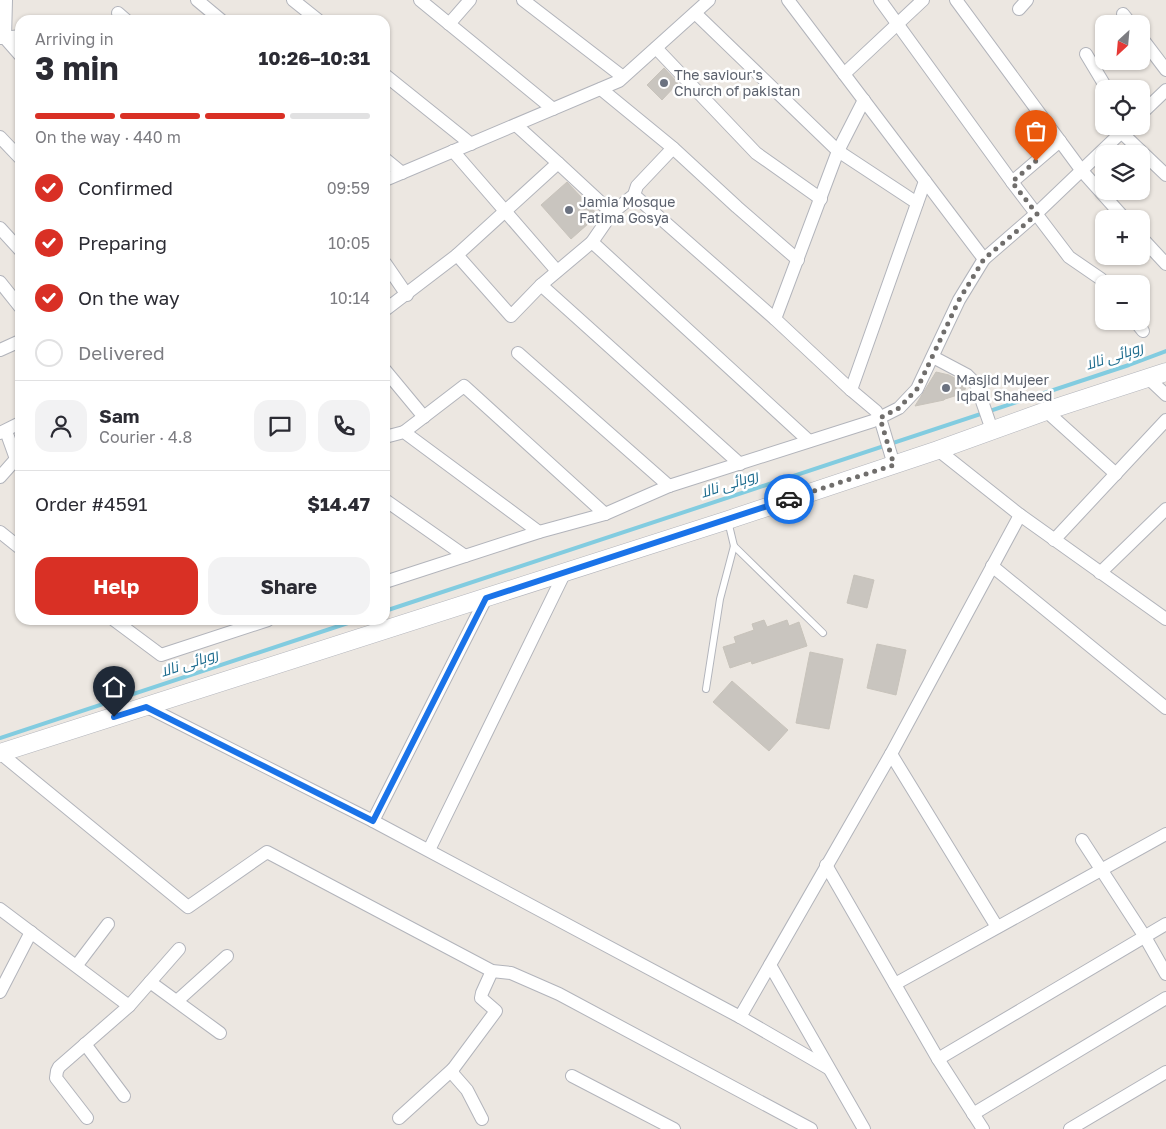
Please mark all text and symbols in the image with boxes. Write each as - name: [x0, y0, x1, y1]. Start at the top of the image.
- north arrow: [1095, 15, 1150, 70]
- map controls: [1095, 15, 1150, 330]
- text: Arriving in: [35, 29, 114, 49]
- text: 10:26–10:31: [258, 46, 370, 69]
- text: 3 min: [35, 49, 119, 87]
- place label: The saviour's Church of pakistan: [674, 66, 800, 99]
- marker: The saviour's Church of pakistan: [658, 77, 670, 89]
- button: locate: [1095, 80, 1150, 135]
- pin: [1015, 110, 1057, 161]
- icon: bag: [1022, 117, 1050, 145]
- text: On the way · 440 m: [35, 127, 181, 147]
- button: layers: [1095, 145, 1150, 200]
- icon: check: [35, 174, 63, 202]
- text: Confirmed: [78, 176, 173, 199]
- text: 09:59: [327, 178, 370, 198]
- place label: Jamia Mosque Fatima Gosya: [579, 193, 675, 226]
- marker: Jamia Mosque Fatima Gosya: [563, 204, 575, 216]
- button: +: [1095, 210, 1150, 265]
- icon: check: [35, 229, 63, 257]
- text: Preparing: [78, 231, 167, 254]
- text: 10:05: [328, 233, 370, 253]
- button: −: [1095, 275, 1150, 330]
- icon: check: [35, 284, 63, 312]
- text: On the way: [78, 286, 180, 309]
- text: 10:14: [330, 288, 370, 308]
- water label: روہائی نالا: [1083, 337, 1146, 375]
- text: Delivered: [78, 341, 165, 364]
- place label: Masjid Mujeer Iqbal Shaheed: [956, 371, 1052, 404]
- marker: Masjid Mujeer Iqbal Shaheed: [940, 382, 952, 394]
- button: person: [35, 400, 87, 452]
- button: chat: [254, 400, 306, 452]
- button: phone: [318, 400, 370, 452]
- text: Sam: [99, 404, 139, 427]
- text: Courier · 4.8: [99, 427, 192, 447]
- water label: روہائی نالا: [698, 465, 761, 503]
- courier: [764, 474, 814, 524]
- icon: car: [775, 485, 803, 513]
- text: Order #4591: [35, 492, 147, 515]
- text: $14.47: [307, 492, 370, 515]
- button: Help: [35, 557, 198, 615]
- button: Share: [208, 557, 370, 615]
- water label: روہائی نالا: [158, 644, 221, 682]
- pin: [93, 666, 135, 717]
- icon: home: [100, 673, 128, 701]

